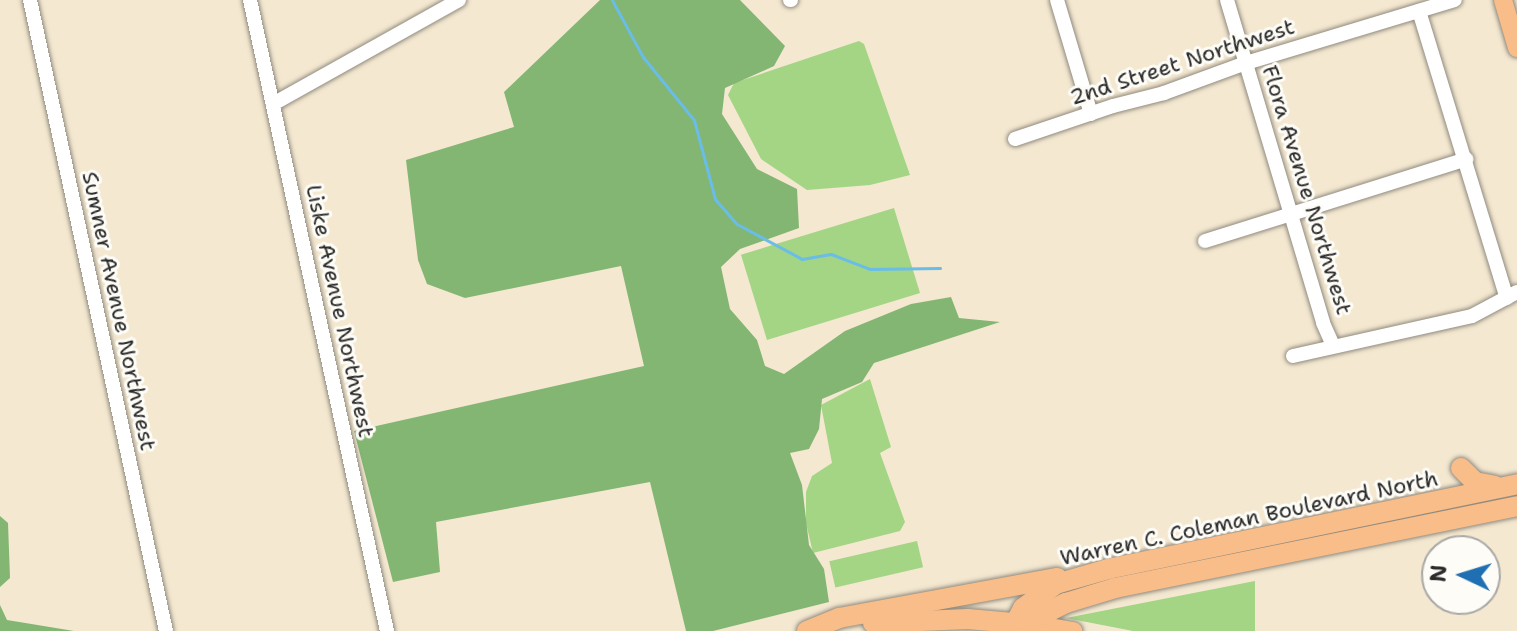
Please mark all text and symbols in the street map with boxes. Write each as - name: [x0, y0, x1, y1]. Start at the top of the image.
- street label: 2nd Street Northwest: [1066, 13, 1298, 111]
- street label: Flora Avenue Northwest: [1256, 62, 1358, 318]
- street label: Sumner Avenue Northwest: [77, 169, 161, 453]
- street label: Liske Avenue Northwest: [300, 182, 380, 440]
- street label: Warren C. Coleman Boulevard North: [1058, 465, 1440, 571]
- north arrow: [1421, 535, 1501, 615]
- text: N: [1423, 564, 1454, 583]

